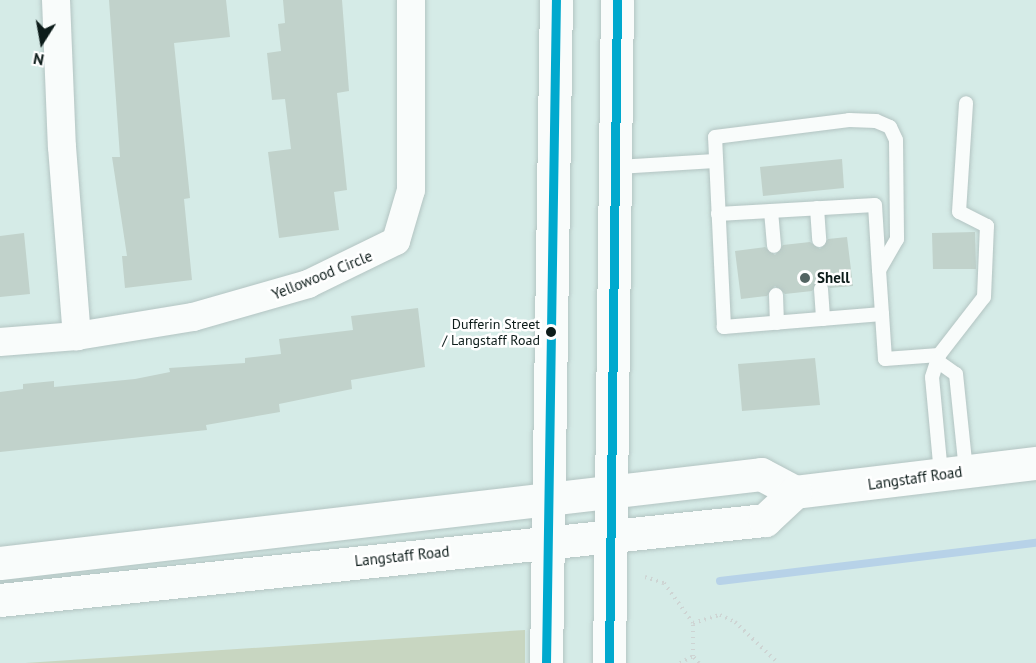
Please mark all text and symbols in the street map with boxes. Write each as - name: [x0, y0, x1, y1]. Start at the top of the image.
- north arrow: [12, 12, 72, 72]
- text: N: [32, 49, 46, 70]
- street label: Yellowood Circle: [269, 247, 375, 303]
- place label: Shell: [817, 269, 850, 287]
- marker: Shell: [798, 271, 812, 285]
- place label: Dufferin Street / Langstaff Road: [442, 316, 540, 348]
- marker: Dufferin Street / Langstaff Road: [545, 326, 557, 338]
- street label: Langstaff Road: [867, 462, 963, 494]
- street label: Langstaff Road: [354, 542, 450, 570]

